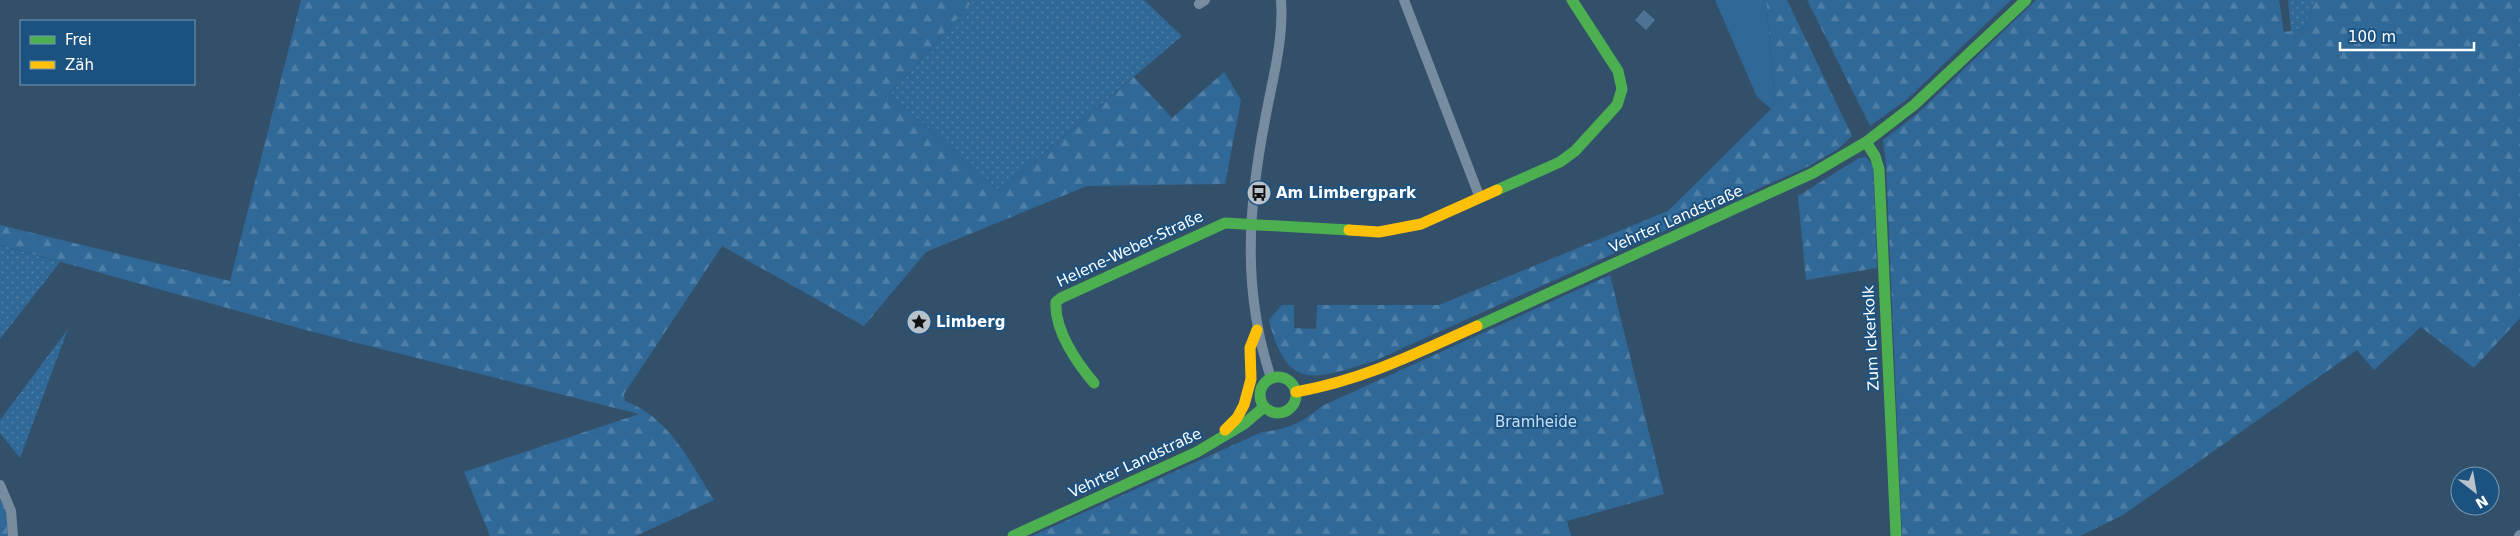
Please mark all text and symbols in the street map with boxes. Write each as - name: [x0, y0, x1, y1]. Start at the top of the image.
- legend: [20, 20, 195, 85]
- scale bar: [2340, 20, 2474, 52]
- text: 100 m: [2348, 28, 2396, 46]
- text: Frei: [65, 31, 92, 49]
- text: Zäh: [65, 56, 94, 74]
- bus stop icon: Am Limbergpark: [1246, 180, 1272, 206]
- street label: Vehrter Landstraße: [1606, 181, 1746, 257]
- place label: Am Limbergpark: [1276, 184, 1417, 202]
- street label: Helene-Weber-Straße: [1054, 207, 1206, 291]
- street label: Zum Ickerkolk: [1859, 285, 1883, 391]
- place icon: Limberg: [906, 309, 932, 335]
- place label: Limberg: [936, 313, 1005, 331]
- park label: Bramheide: [1495, 413, 1577, 431]
- street label: Vehrter Landstraße: [1066, 424, 1204, 502]
- north arrow: [2450, 466, 2500, 516]
- text: N: [2473, 492, 2491, 512]

